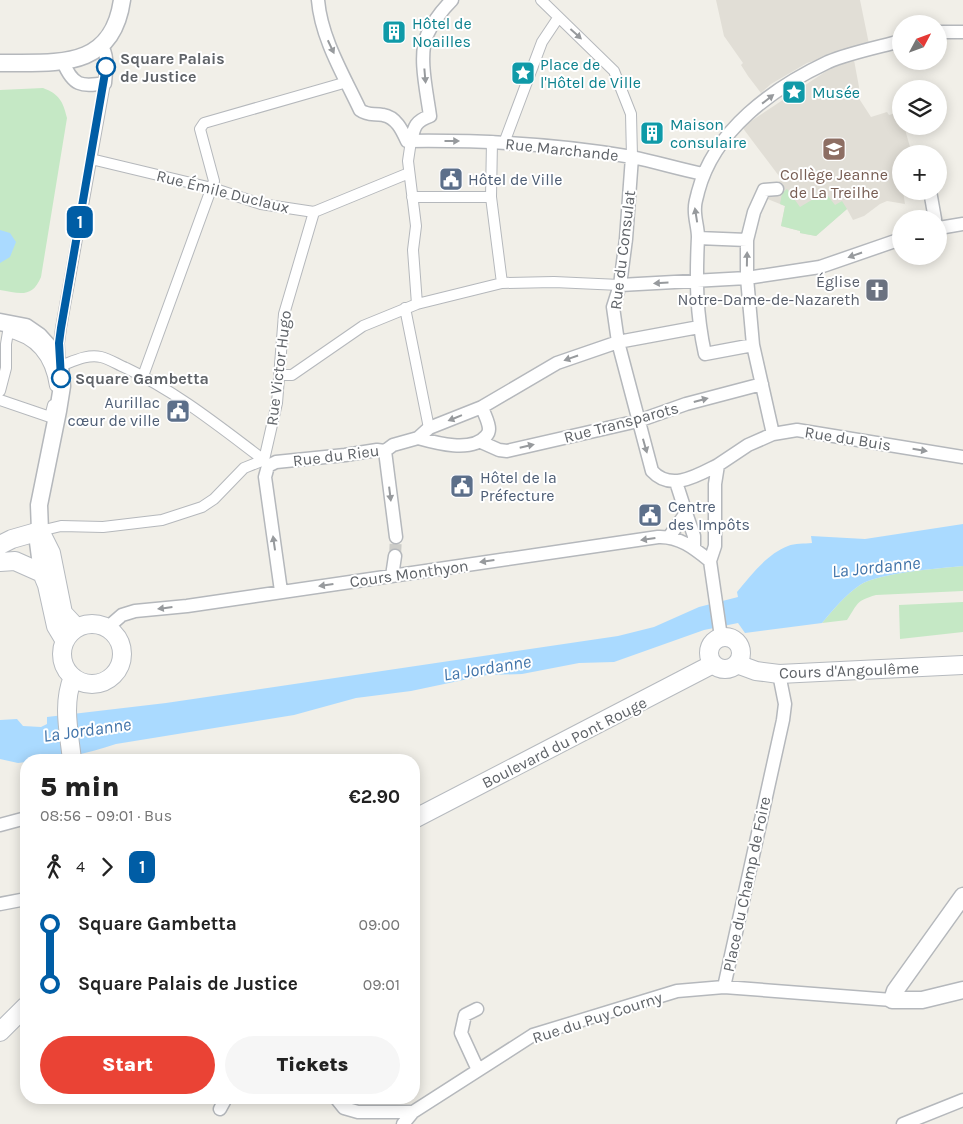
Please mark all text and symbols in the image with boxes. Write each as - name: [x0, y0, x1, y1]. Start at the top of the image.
- place label: Hôtel de Noailles: [412, 14, 472, 51]
- north arrow: [892, 15, 948, 70]
- map controls: [892, 15, 947, 265]
- building icon: Hôtel de Noailles: [381, 19, 407, 45]
- one-way arrow: [569, 28, 581, 40]
- one-way arrow: [327, 40, 335, 54]
- place label: Square Palais de Justice: [120, 49, 225, 86]
- place label: Place de l'Hôtel de Ville: [540, 55, 641, 92]
- marker: Square Palais de Justice: [96, 57, 116, 77]
- place icon: Place de l'Hôtel de Ville: [510, 60, 536, 86]
- one-way arrow: [422, 68, 430, 84]
- place icon: Musée: [781, 79, 807, 105]
- button: layers: [892, 80, 947, 135]
- place label: Musée: [812, 83, 860, 102]
- one-way arrow: [761, 93, 774, 104]
- place label: Maison consulaire: [670, 115, 747, 152]
- building icon: Maison consulaire: [639, 120, 665, 146]
- street label: Rue Marchande: [504, 134, 619, 165]
- school or university icon: Collège Jeanne de La Treilhe: [821, 136, 847, 162]
- one-way arrow: [444, 137, 460, 145]
- button: +: [892, 145, 947, 200]
- place label: Collège Jeanne de La Treilhe: [780, 165, 888, 202]
- street label: Rue Émile Duclaux: [154, 166, 291, 217]
- public building icon: Hôtel de Ville: [438, 166, 464, 192]
- place label: Hôtel de Ville: [468, 170, 562, 189]
- street label: Rue du Consulat: [606, 189, 639, 311]
- line badge: 1: [64, 206, 96, 238]
- one-way arrow: [692, 206, 700, 222]
- button: −: [892, 210, 947, 265]
- text: 1: [77, 211, 83, 233]
- one-way arrow: [743, 251, 751, 267]
- one-way arrow: [847, 251, 862, 259]
- place label: Église Notre-Dame-de-Nazareth: [678, 272, 860, 309]
- church icon: Église Notre-Dame-de-Nazareth: [864, 277, 890, 303]
- one-way arrow: [652, 279, 668, 287]
- street label: Rue Victor Hugo: [262, 309, 295, 427]
- one-way arrow: [564, 355, 579, 362]
- marker: Square Gambetta: [51, 368, 71, 388]
- place label: Square Gambetta: [75, 369, 209, 388]
- place label: Aurillac cœur de ville: [68, 393, 160, 430]
- one-way arrow: [694, 396, 709, 404]
- public building icon: Aurillac cœur de ville: [165, 398, 191, 424]
- street label: Rue Transparots: [562, 398, 681, 447]
- one-way arrow: [448, 414, 463, 422]
- street label: Rue du Buis: [803, 422, 893, 455]
- one-way arrow: [642, 438, 650, 453]
- street label: Rue du Rieu: [292, 441, 380, 470]
- one-way arrow: [520, 442, 535, 450]
- one-way arrow: [912, 446, 928, 454]
- place label: Hôtel de la Préfecture: [480, 468, 557, 505]
- public building icon: Hôtel de la Préfecture: [449, 473, 475, 499]
- one-way arrow: [386, 487, 394, 503]
- place label: Centre des Impôts: [668, 497, 750, 534]
- public building icon: Centre des Impôts: [637, 502, 663, 528]
- one-way arrow: [270, 534, 278, 550]
- one-way arrow: [639, 535, 655, 543]
- water label: La Jordanne: [831, 551, 921, 583]
- street label: Cours Monthyon: [348, 556, 470, 591]
- one-way arrow: [478, 557, 494, 565]
- one-way arrow: [318, 581, 334, 589]
- one-way arrow: [157, 605, 173, 613]
- water label: La Jordanne: [441, 650, 533, 686]
- street label: Cours d'Angoulême: [779, 659, 919, 682]
- street label: Boulevard du Pont Rouge: [479, 693, 650, 792]
- water label: La Jordanne: [42, 713, 132, 747]
- text: 5 min: [40, 770, 119, 803]
- text: €2.90: [349, 786, 400, 808]
- street label: Place du Champ de Foire: [719, 795, 774, 973]
- text: 08:56 – 09:01 · Bus: [40, 806, 172, 825]
- icon: walk: [40, 853, 68, 881]
- icon: forward: [93, 853, 121, 881]
- text: 1: [139, 856, 145, 878]
- text: 4: [76, 857, 85, 876]
- text: Square Gambetta: [78, 913, 237, 935]
- text: 09:00: [359, 915, 400, 934]
- text: Square Palais de Justice: [78, 973, 298, 995]
- text: 09:01: [363, 975, 400, 994]
- street label: Rue du Puy Courny: [530, 987, 665, 1047]
- button: Start: [40, 1036, 215, 1094]
- button: Tickets: [225, 1036, 400, 1094]

